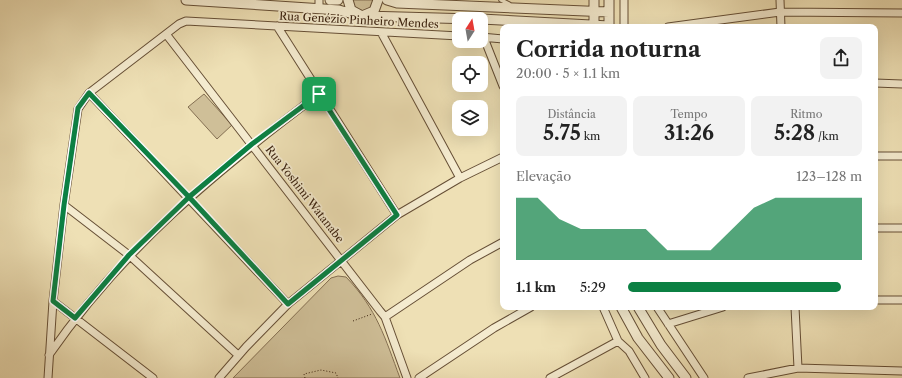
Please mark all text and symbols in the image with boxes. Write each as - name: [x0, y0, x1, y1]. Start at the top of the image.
- street label: Rua Genézio Pinheiro Mendes: [279, 9, 439, 31]
- north arrow: [452, 12, 488, 48]
- map controls: [452, 12, 488, 136]
- text: Corrida noturna: [516, 36, 701, 63]
- button: share: [820, 37, 862, 79]
- button: locate: [452, 56, 488, 92]
- text: 20:00 · 5 × 1.1 km: [516, 65, 620, 81]
- pin: [302, 77, 336, 111]
- icon: arrive: [308, 83, 330, 105]
- button: layers: [452, 100, 488, 136]
- text: Distância: [547, 107, 596, 121]
- text: Tempo: [670, 107, 708, 121]
- text: Ritmo: [790, 107, 822, 121]
- text: 5.75: [543, 121, 581, 145]
- text: 31:26: [664, 121, 714, 145]
- text: 5:28: [774, 121, 815, 145]
- text: km: [581, 129, 600, 143]
- text: /km: [815, 129, 839, 143]
- street label: Rua Yoshimi Watanabe: [263, 143, 347, 245]
- text: Elevação: [516, 168, 571, 184]
- text: 123–128 m: [796, 168, 862, 184]
- text: 1.1 km: [516, 279, 556, 295]
- text: 5:29: [580, 279, 606, 295]

